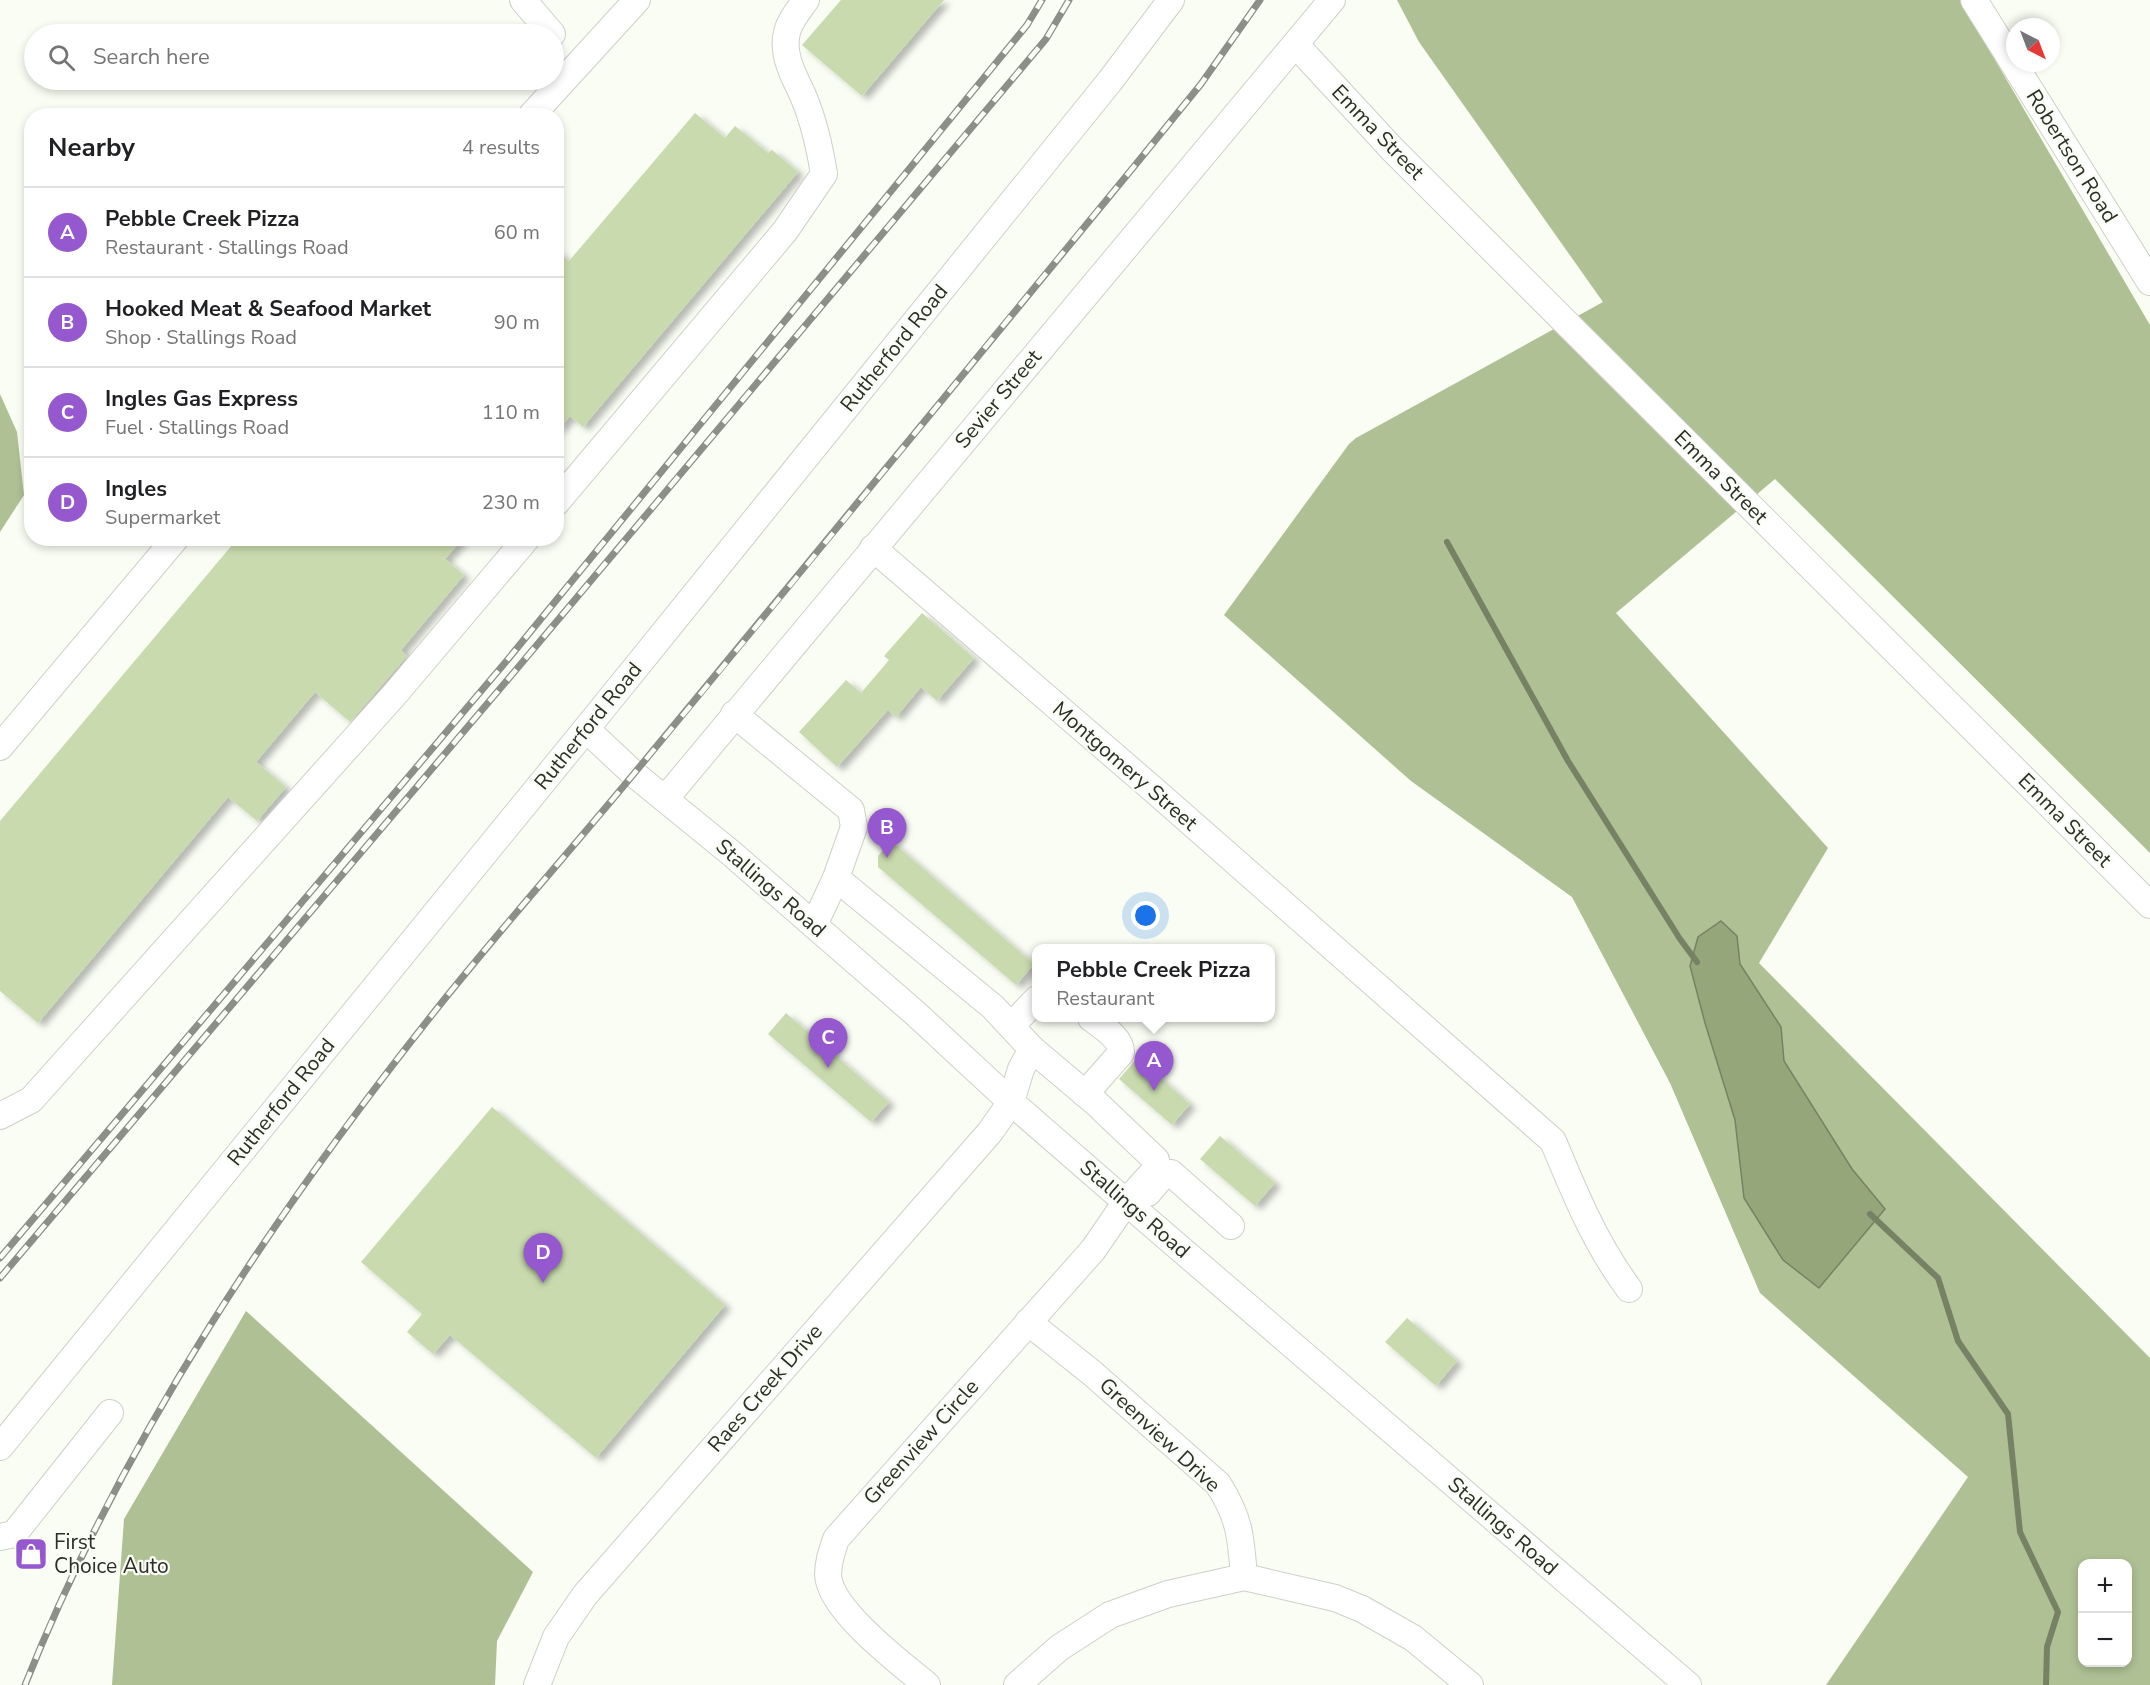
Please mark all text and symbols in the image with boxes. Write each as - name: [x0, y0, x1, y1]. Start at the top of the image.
- north arrow: [2006, 18, 2060, 72]
- search box: [24, 24, 564, 90]
- icon: search: [45, 41, 78, 74]
- text: Search here: [93, 42, 210, 72]
- street label: Emma Street: [1326, 78, 1431, 186]
- street label: Robertson Road: [2020, 84, 2124, 228]
- text: Nearby: [48, 130, 135, 165]
- text: 4 results: [462, 134, 540, 161]
- text: Pebble Creek Pizza: [105, 204, 300, 234]
- text: A: [60, 219, 75, 246]
- text: 60 m: [494, 219, 540, 246]
- text: Restaurant · Stallings Road: [105, 234, 349, 261]
- street label: Rutherford Road: [834, 278, 954, 418]
- text: Hooked Meat & Seafood Market: [105, 294, 431, 324]
- text: B: [61, 309, 74, 336]
- text: 90 m: [494, 309, 540, 336]
- text: Shop · Stallings Road: [105, 324, 297, 351]
- street label: Sevier Street: [948, 343, 1048, 454]
- text: Ingles Gas Express: [105, 384, 298, 414]
- text: C: [61, 399, 74, 426]
- text: 110 m: [482, 399, 540, 426]
- text: Fuel · Stallings Road: [105, 414, 289, 441]
- street label: Emma Street: [1668, 424, 1774, 530]
- text: Ingles: [105, 474, 167, 504]
- text: D: [60, 489, 75, 516]
- text: 230 m: [482, 489, 540, 516]
- text: Supermarket: [105, 504, 220, 531]
- street label: Rutherford Road: [528, 656, 648, 796]
- street label: Montgomery Street: [1047, 695, 1204, 837]
- street label: Emma Street: [2012, 767, 2118, 873]
- pin: B: [868, 808, 906, 858]
- street label: Stallings Road: [710, 832, 832, 944]
- your location: [1131, 901, 1160, 930]
- popup: [1032, 944, 1275, 1022]
- text: Pebble Creek Pizza: [1056, 955, 1251, 985]
- text: Restaurant: [1056, 985, 1154, 1012]
- pin: C: [808, 1018, 848, 1068]
- street label: Rutherford Road: [221, 1032, 341, 1172]
- pin: A: [1134, 1042, 1174, 1091]
- street label: Stallings Road: [1074, 1153, 1196, 1265]
- pin: D: [524, 1234, 562, 1283]
- street label: Raes Creek Drive: [701, 1318, 829, 1458]
- street label: Greenview Drive: [1093, 1371, 1227, 1499]
- street label: Greenview Circle: [857, 1373, 985, 1511]
- street label: Stallings Road: [1442, 1470, 1564, 1582]
- place label: First Choice Auto: [54, 1528, 169, 1580]
- shop icon: First Choice Auto: [13, 1536, 49, 1572]
- map controls: [2078, 1559, 2132, 1667]
- button: +: [2078, 1559, 2132, 1613]
- button: −: [2078, 1613, 2132, 1667]

